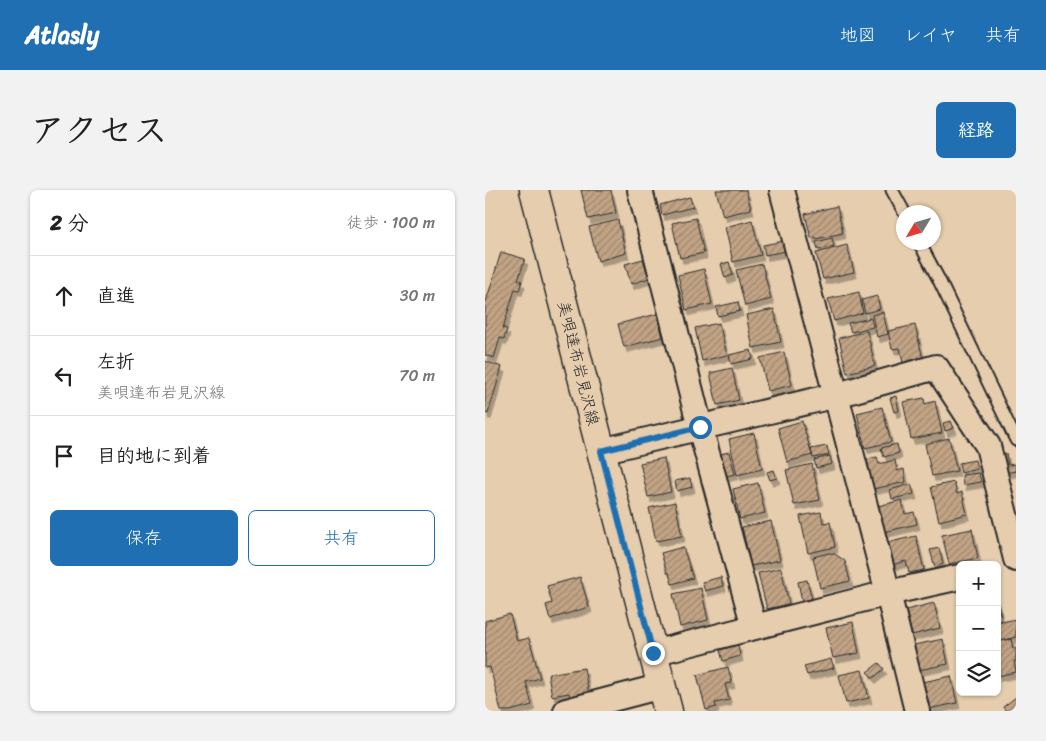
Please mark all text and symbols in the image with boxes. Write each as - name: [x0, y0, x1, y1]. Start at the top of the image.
- text: Atlasly: [25, 14, 99, 56]
- text: 地図: [840, 19, 876, 51]
- text: レイヤ: [904, 19, 957, 51]
- text: 共有: [985, 19, 1021, 51]
- text: アクセス: [30, 99, 168, 161]
- button: 経路: [936, 102, 1016, 158]
- text: 2 分: [50, 204, 89, 242]
- north arrow: [896, 205, 941, 250]
- text: 徒歩 · 100 m: [347, 208, 435, 237]
- text: 直進: [97, 279, 135, 312]
- text: 30 m: [400, 281, 435, 310]
- icon: ahead: [50, 282, 78, 310]
- street label: 美唄達布岩見沢線: [549, 298, 608, 429]
- text: 左折: [97, 345, 135, 378]
- text: 70 m: [399, 361, 435, 390]
- icon: left: [50, 362, 78, 390]
- text: 美唄達布岩見沢線: [97, 378, 225, 407]
- route start: [689, 416, 712, 439]
- text: 目的地に到着: [97, 439, 211, 472]
- icon: arrive: [50, 442, 78, 470]
- button: 保存: [50, 510, 238, 566]
- button: 共有: [248, 510, 435, 566]
- map controls: [956, 561, 1001, 696]
- button: +: [956, 561, 1001, 606]
- button: −: [956, 606, 1001, 651]
- route end: [642, 642, 665, 665]
- button: layers: [956, 651, 1001, 696]

